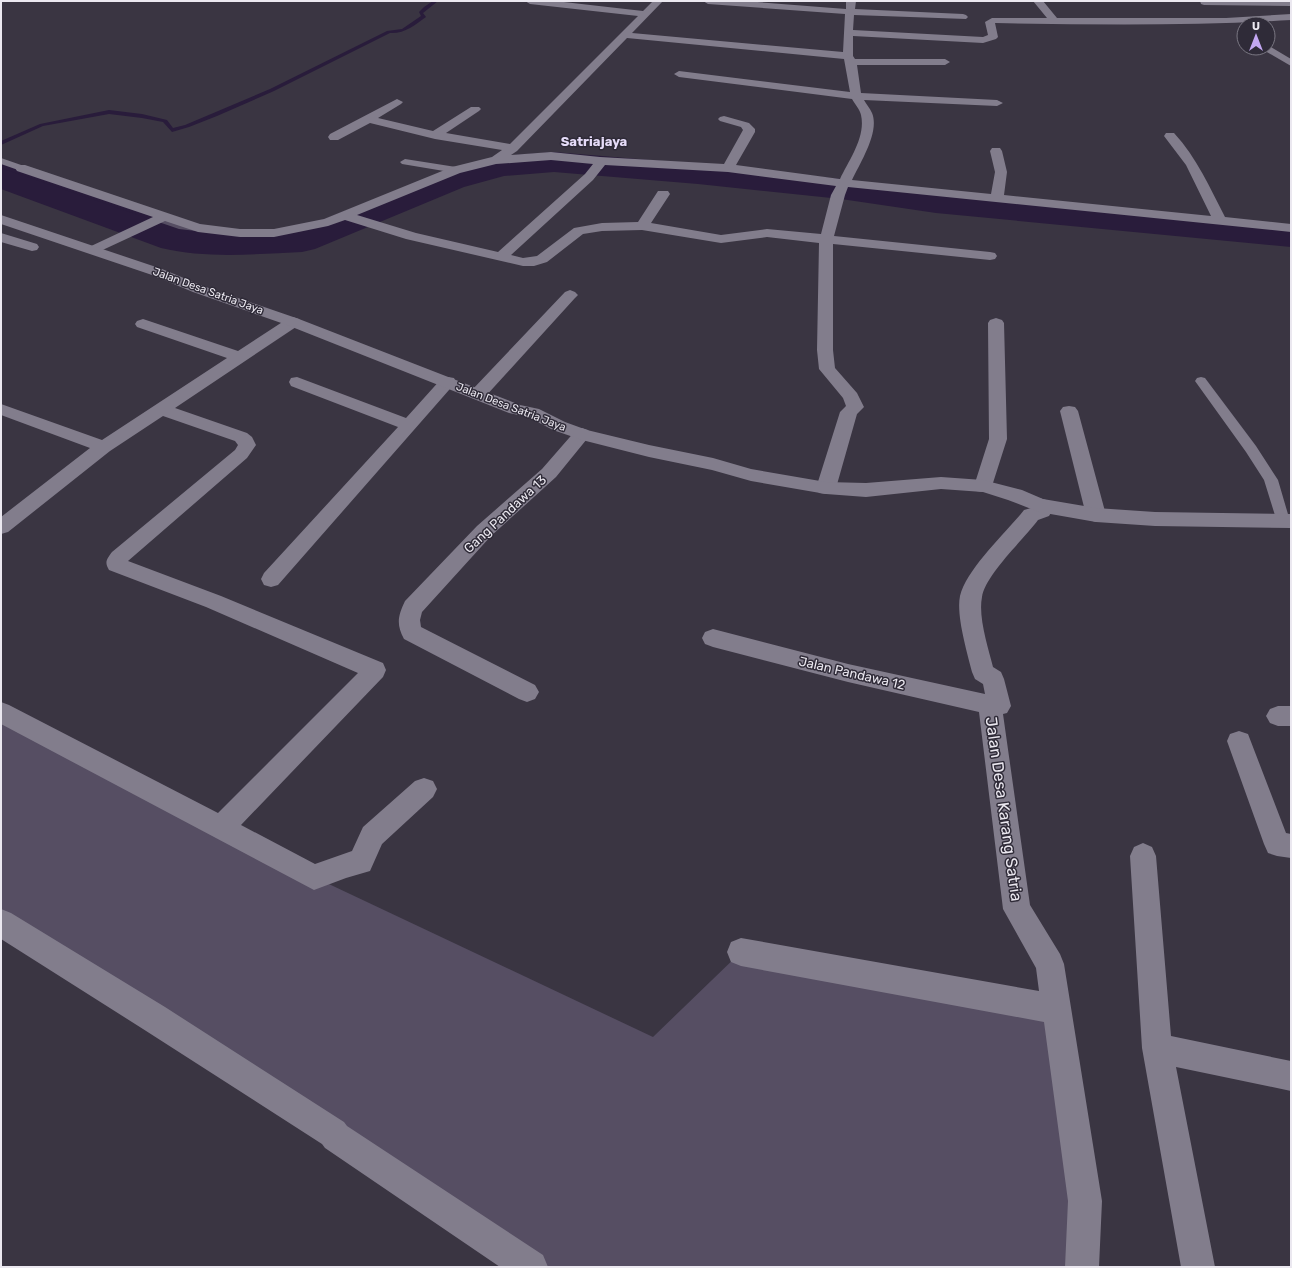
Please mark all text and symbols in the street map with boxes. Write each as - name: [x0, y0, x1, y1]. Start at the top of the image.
- north arrow: [1236, 16, 1276, 56]
- text: U: [1252, 20, 1260, 33]
- district label: Satriajaya: [561, 134, 627, 149]
- street label: Jalan Desa Satria Jaya: [151, 265, 265, 317]
- street label: Jalan Desa Satria Jaya: [454, 380, 568, 434]
- street label: Gang Pandawa 13: [461, 472, 550, 557]
- street label: Jalan Pandawa 12: [797, 653, 907, 693]
- street label: Jalan Desa Karang Satria: [982, 715, 1026, 903]

